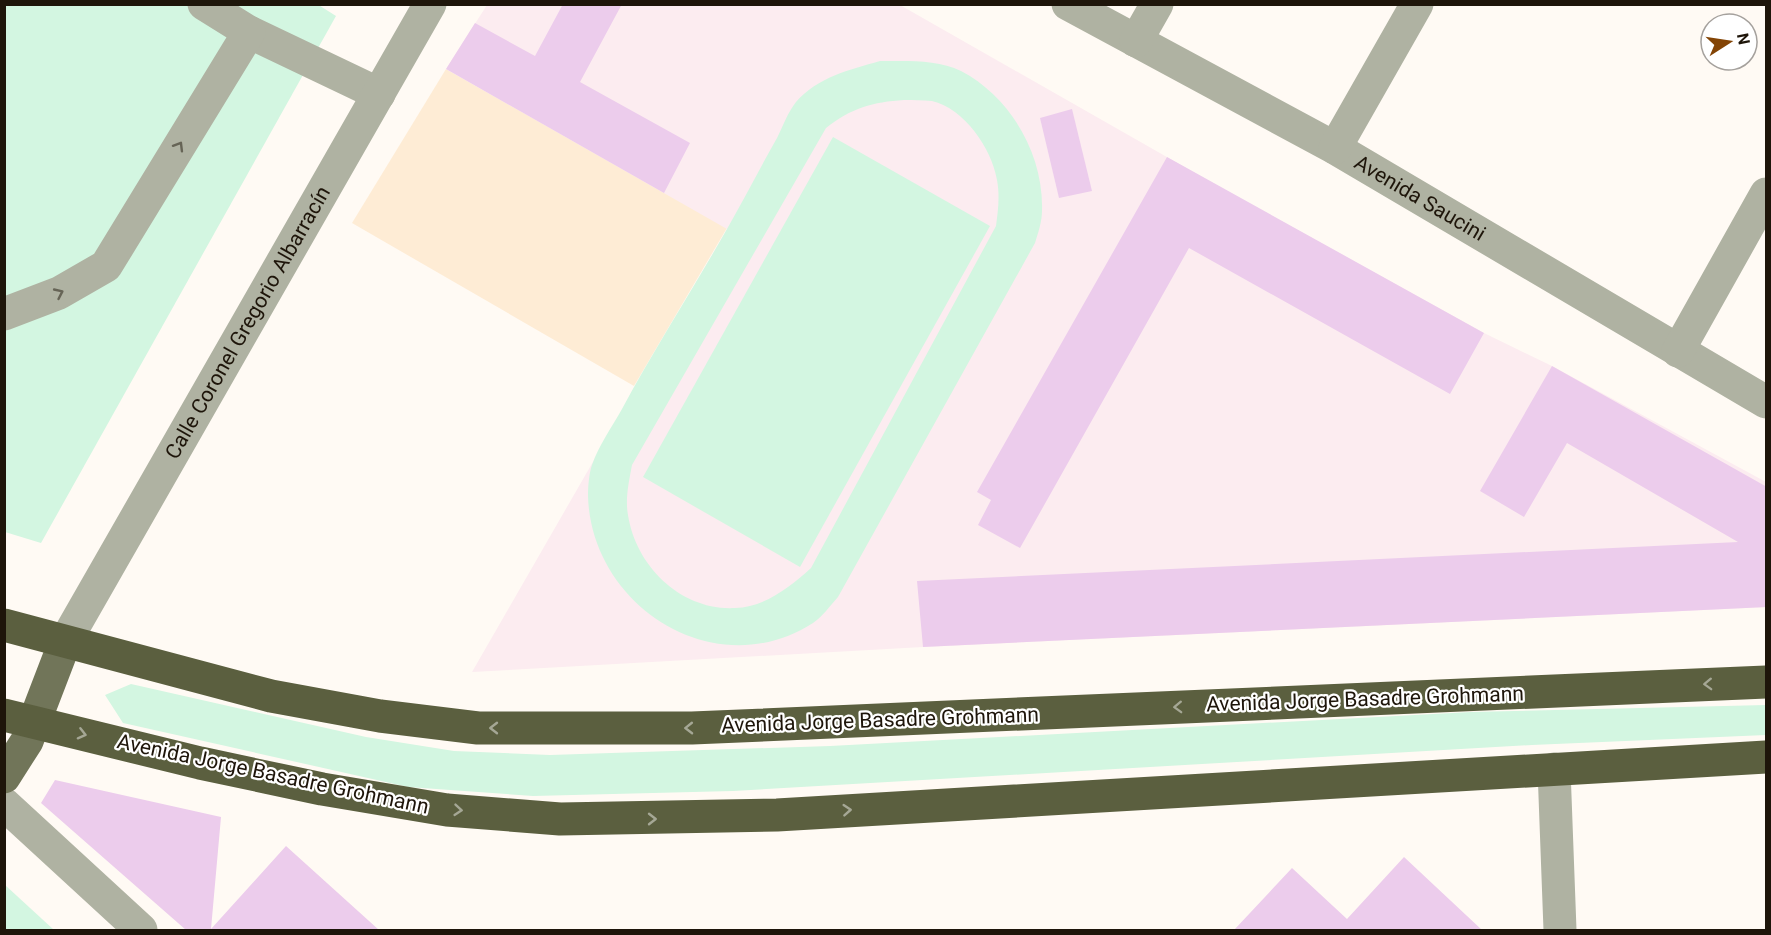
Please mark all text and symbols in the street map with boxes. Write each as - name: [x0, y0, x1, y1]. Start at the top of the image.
- north arrow: [1699, 12, 1759, 72]
- text: N: [1733, 31, 1754, 46]
- one-way arrow: [172, 142, 184, 152]
- street label: Avenida Saucini: [1350, 150, 1490, 246]
- street label: Calle Coronel Gregorio Albarracín: [160, 182, 335, 463]
- one-way arrow: [52, 288, 63, 300]
- one-way arrow: [1704, 678, 1713, 691]
- street label: Avenida Jorge Basadre Grohmann: [1206, 681, 1524, 717]
- one-way arrow: [1173, 701, 1182, 713]
- street label: Avenida Jorge Basadre Grohmann: [721, 702, 1039, 738]
- one-way arrow: [684, 721, 693, 734]
- one-way arrow: [489, 722, 498, 734]
- one-way arrow: [76, 727, 86, 740]
- street label: Avenida Jorge Basadre Grohmann: [115, 729, 431, 819]
- one-way arrow: [453, 804, 462, 817]
- one-way arrow: [843, 804, 852, 817]
- one-way arrow: [648, 813, 657, 825]

